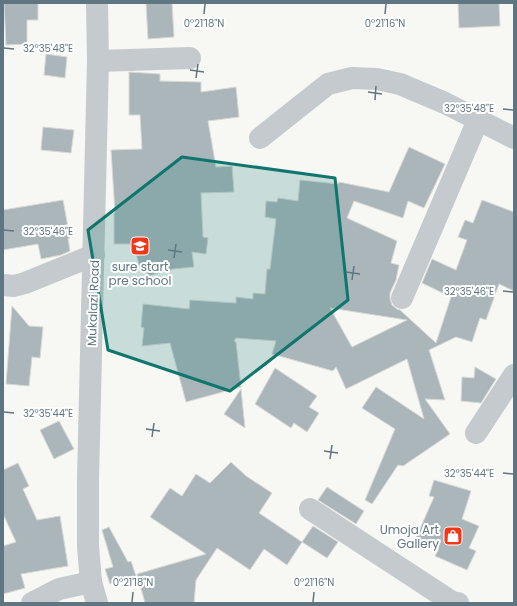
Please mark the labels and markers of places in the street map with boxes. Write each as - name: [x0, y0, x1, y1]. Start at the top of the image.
- school or university icon: sure start pre school: [129, 235, 151, 257]
- place label: sure start pre school: [109, 258, 171, 289]
- place label: Umoja Art Gallery: [380, 521, 439, 552]
- shop icon: Umoja Art Gallery: [442, 525, 464, 547]

